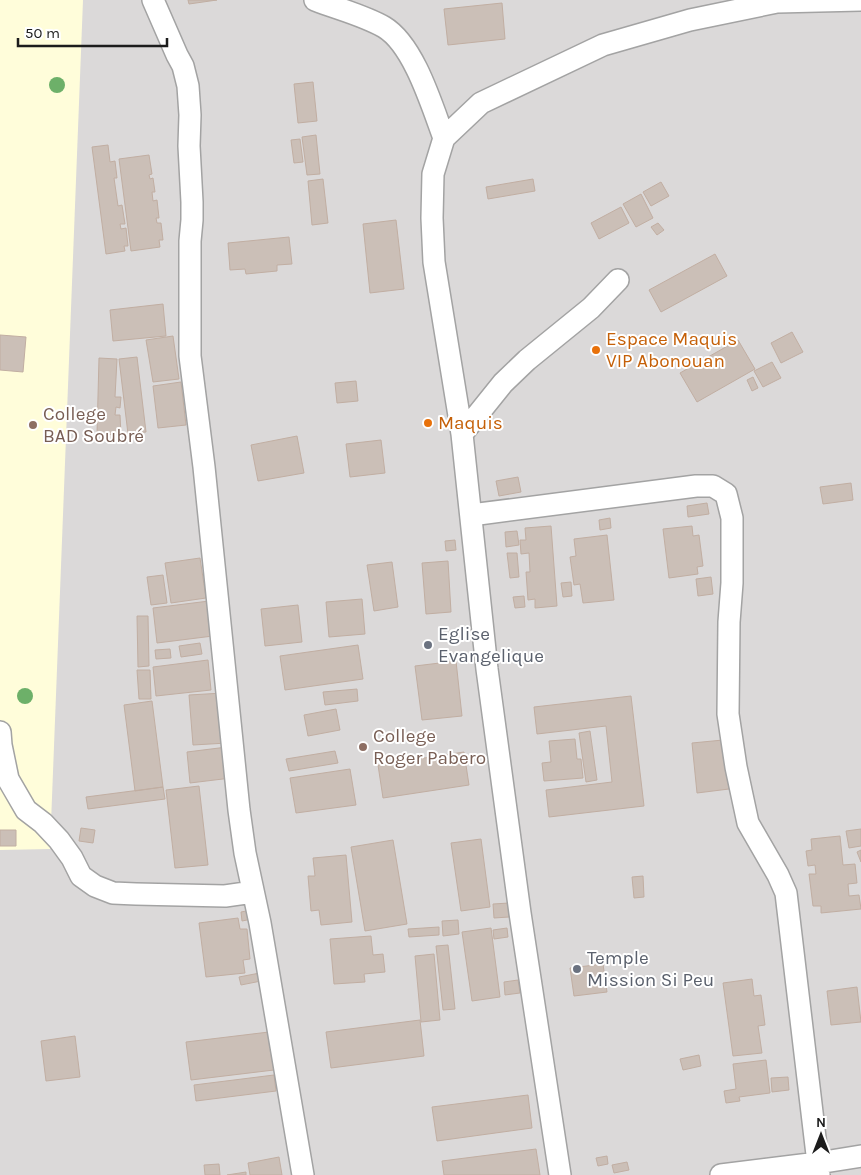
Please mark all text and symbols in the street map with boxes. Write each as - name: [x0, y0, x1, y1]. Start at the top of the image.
- scale bar: [18, 15, 166, 47]
- text: 50 m: [25, 24, 60, 42]
- place label: Espace Maquis VIP Abonouan: [606, 328, 737, 372]
- marker: Espace Maquis VIP Abonouan: [590, 344, 602, 356]
- place label: College BAD Soubré: [43, 403, 144, 447]
- place label: Maquis: [438, 412, 503, 434]
- marker: Maquis: [422, 417, 434, 429]
- marker: College BAD Soubré: [27, 419, 39, 431]
- place label: Eglise Evangelique: [438, 623, 544, 667]
- marker: Eglise Evangelique: [422, 639, 434, 651]
- place label: College Roger Pabero: [373, 725, 486, 769]
- marker: College Roger Pabero: [357, 741, 369, 753]
- place label: Temple Mission Si Peu: [587, 947, 714, 991]
- marker: Temple Mission Si Peu: [571, 963, 583, 975]
- north arrow: [796, 1110, 846, 1160]
- text: N: [816, 1114, 826, 1131]

